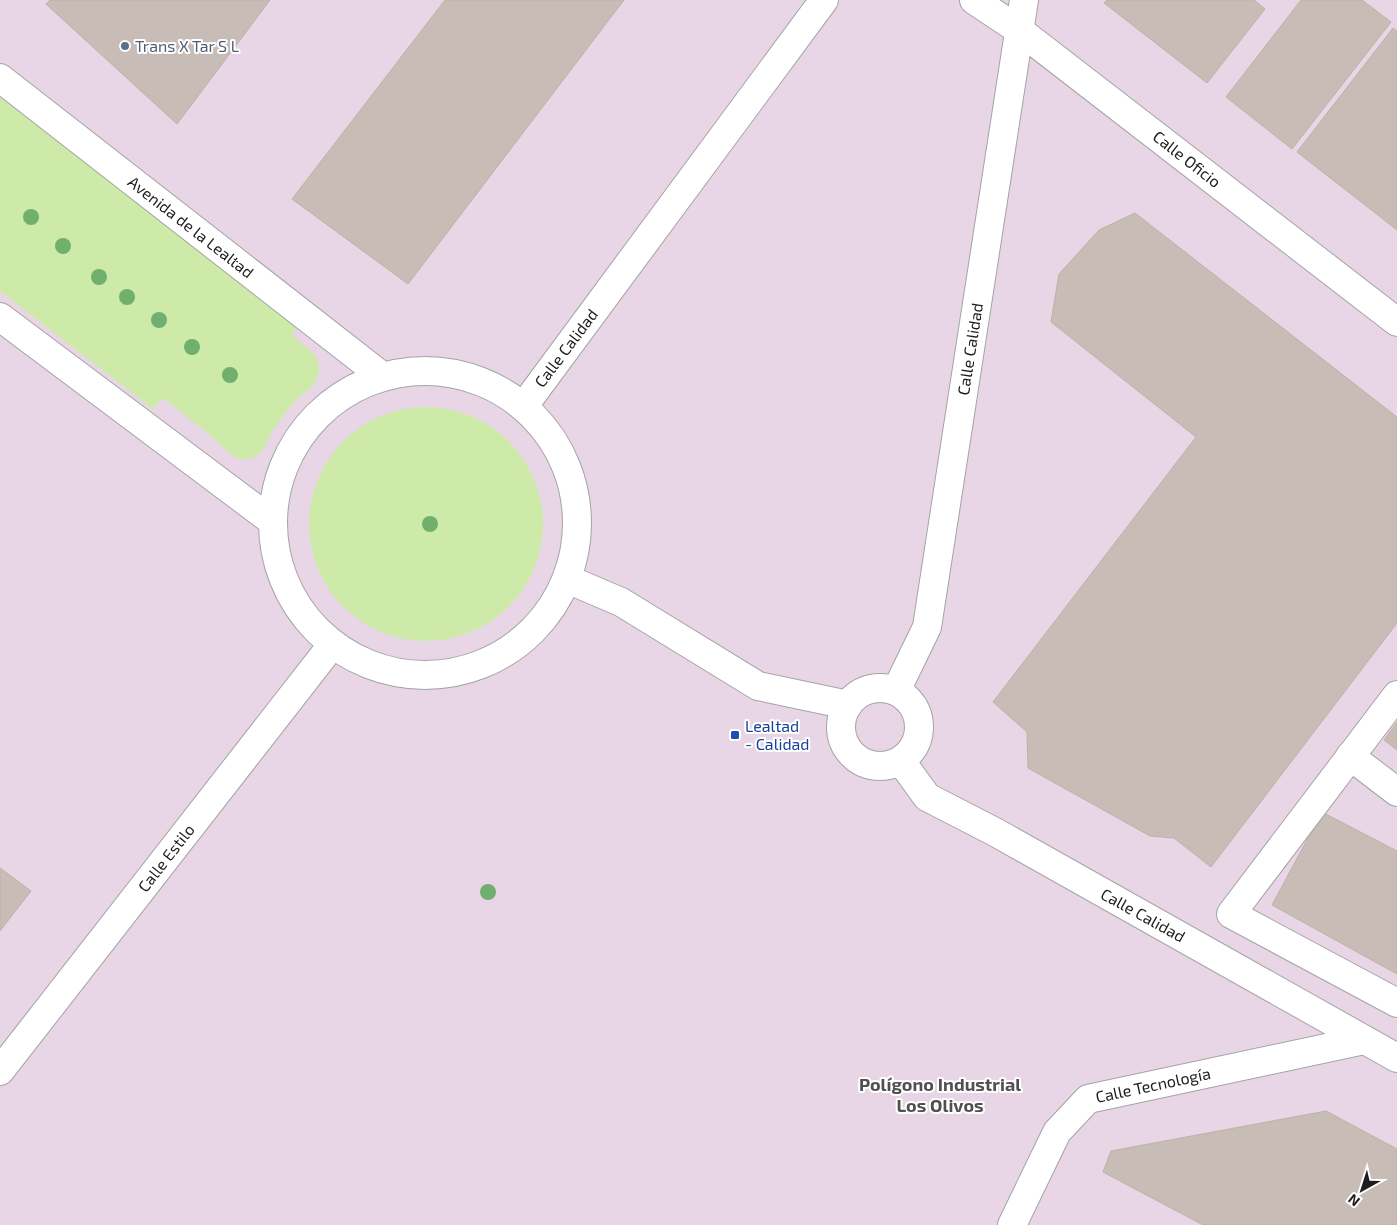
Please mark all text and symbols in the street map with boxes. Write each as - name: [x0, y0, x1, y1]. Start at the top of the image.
- place label: Trans X Tar S L: [135, 36, 239, 55]
- marker: Trans X Tar S L: [119, 40, 131, 52]
- street label: Calle Oficio: [1150, 126, 1225, 191]
- street label: Avenida de la Lealtad: [125, 172, 258, 282]
- street label: Calle Calidad: [953, 301, 986, 396]
- street label: Calle Calidad: [530, 305, 601, 391]
- place label: Lealtad - Calidad: [745, 716, 810, 753]
- marker: Lealtad - Calidad: [729, 729, 741, 741]
- street label: Calle Estilo: [133, 820, 198, 895]
- street label: Calle Calidad: [1098, 884, 1189, 945]
- street label: Calle Tecnología: [1094, 1063, 1212, 1106]
- district label: Polígono Industrial Los Olivos: [859, 1073, 1021, 1116]
- north arrow: [1337, 1165, 1387, 1215]
- text: N: [1344, 1191, 1363, 1210]

